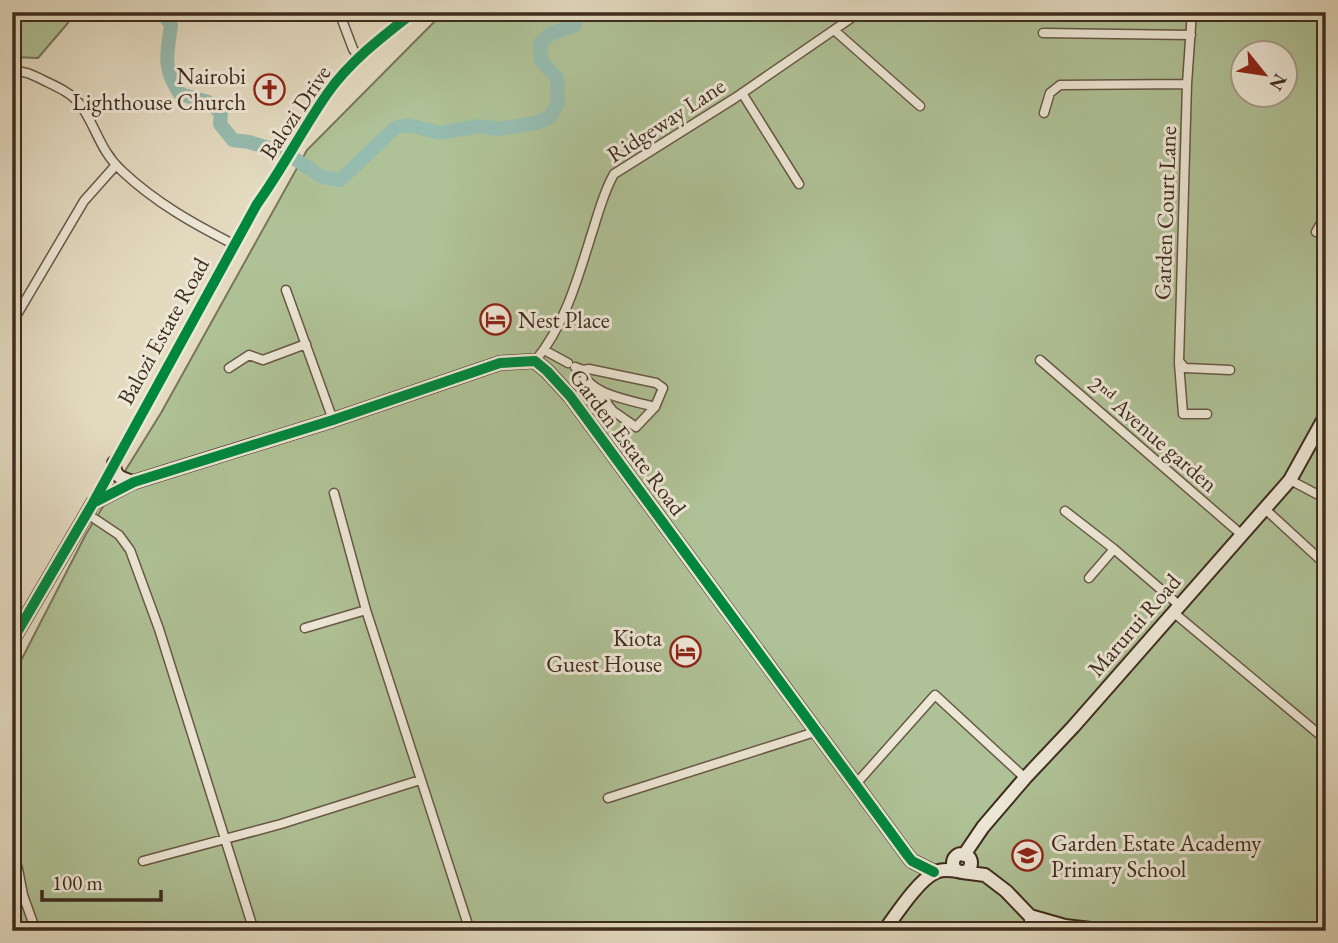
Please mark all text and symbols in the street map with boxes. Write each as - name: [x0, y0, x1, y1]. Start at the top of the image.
- north arrow: [1230, 38, 1300, 108]
- street label: Balozi Drive: [253, 59, 337, 165]
- place label: Nairobi Lighthouse Church: [72, 61, 246, 117]
- text: N: [1263, 69, 1293, 96]
- street label: Ridgeway Lane: [601, 71, 731, 169]
- church icon: Nairobi Lighthouse Church: [252, 72, 286, 106]
- street label: Garden Court Lane: [1147, 125, 1183, 300]
- street label: Balozi Estate Road: [110, 252, 216, 410]
- hotel icon: Nest Place: [478, 303, 512, 337]
- place label: Nest Place: [518, 305, 610, 335]
- street label: Garden Estate Road: [563, 362, 693, 522]
- street label: 2ⁿᵈ Avenue garden: [1082, 369, 1224, 499]
- street label: Marurui Road: [1081, 567, 1187, 683]
- place label: Kiota Guest House: [546, 623, 663, 679]
- hotel icon: Kiota Guest House: [668, 634, 702, 668]
- place label: Garden Estate Academy Primary School: [1051, 828, 1262, 884]
- school or university icon: Garden Estate Academy Primary School: [1011, 839, 1045, 873]
- scale bar: [42, 859, 161, 903]
- text: 100 m: [52, 869, 103, 896]

